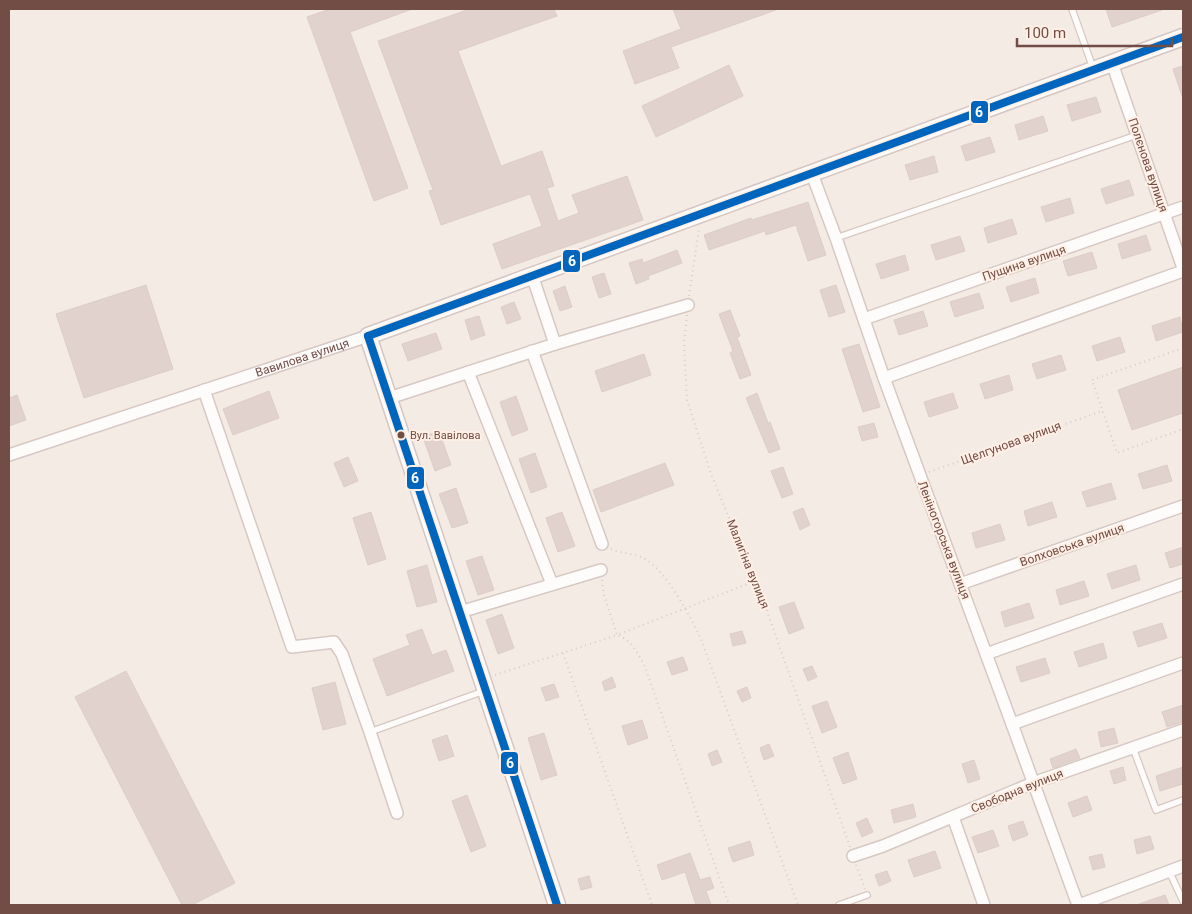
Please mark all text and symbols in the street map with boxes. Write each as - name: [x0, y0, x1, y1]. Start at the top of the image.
- scale bar: [1017, 15, 1172, 47]
- text: 100 m: [1024, 24, 1066, 42]
- line badge: 6: [970, 100, 989, 124]
- text: 6: [975, 104, 983, 120]
- street label: Полєнова вулиця: [1125, 116, 1171, 214]
- street label: Пущина вулиця: [980, 242, 1068, 284]
- line badge: 6: [562, 249, 581, 273]
- text: 6: [568, 253, 576, 269]
- street label: Вавилова вулиця: [254, 336, 351, 380]
- street label: Щелгунова вулиця: [959, 418, 1063, 468]
- place label: Вул. Вавілова: [410, 429, 481, 442]
- marker: Вул. Вавілова: [396, 430, 406, 440]
- line badge: 6: [406, 466, 425, 490]
- text: 6: [411, 470, 419, 486]
- street label: Леніногорська вулиця: [915, 479, 973, 601]
- street label: Малигіна вулиця: [724, 517, 772, 611]
- street label: Волховська вулиця: [1018, 521, 1126, 569]
- line badge: 6: [500, 751, 519, 775]
- text: 6: [506, 755, 514, 771]
- street label: Свободна вулиця: [969, 766, 1065, 816]

